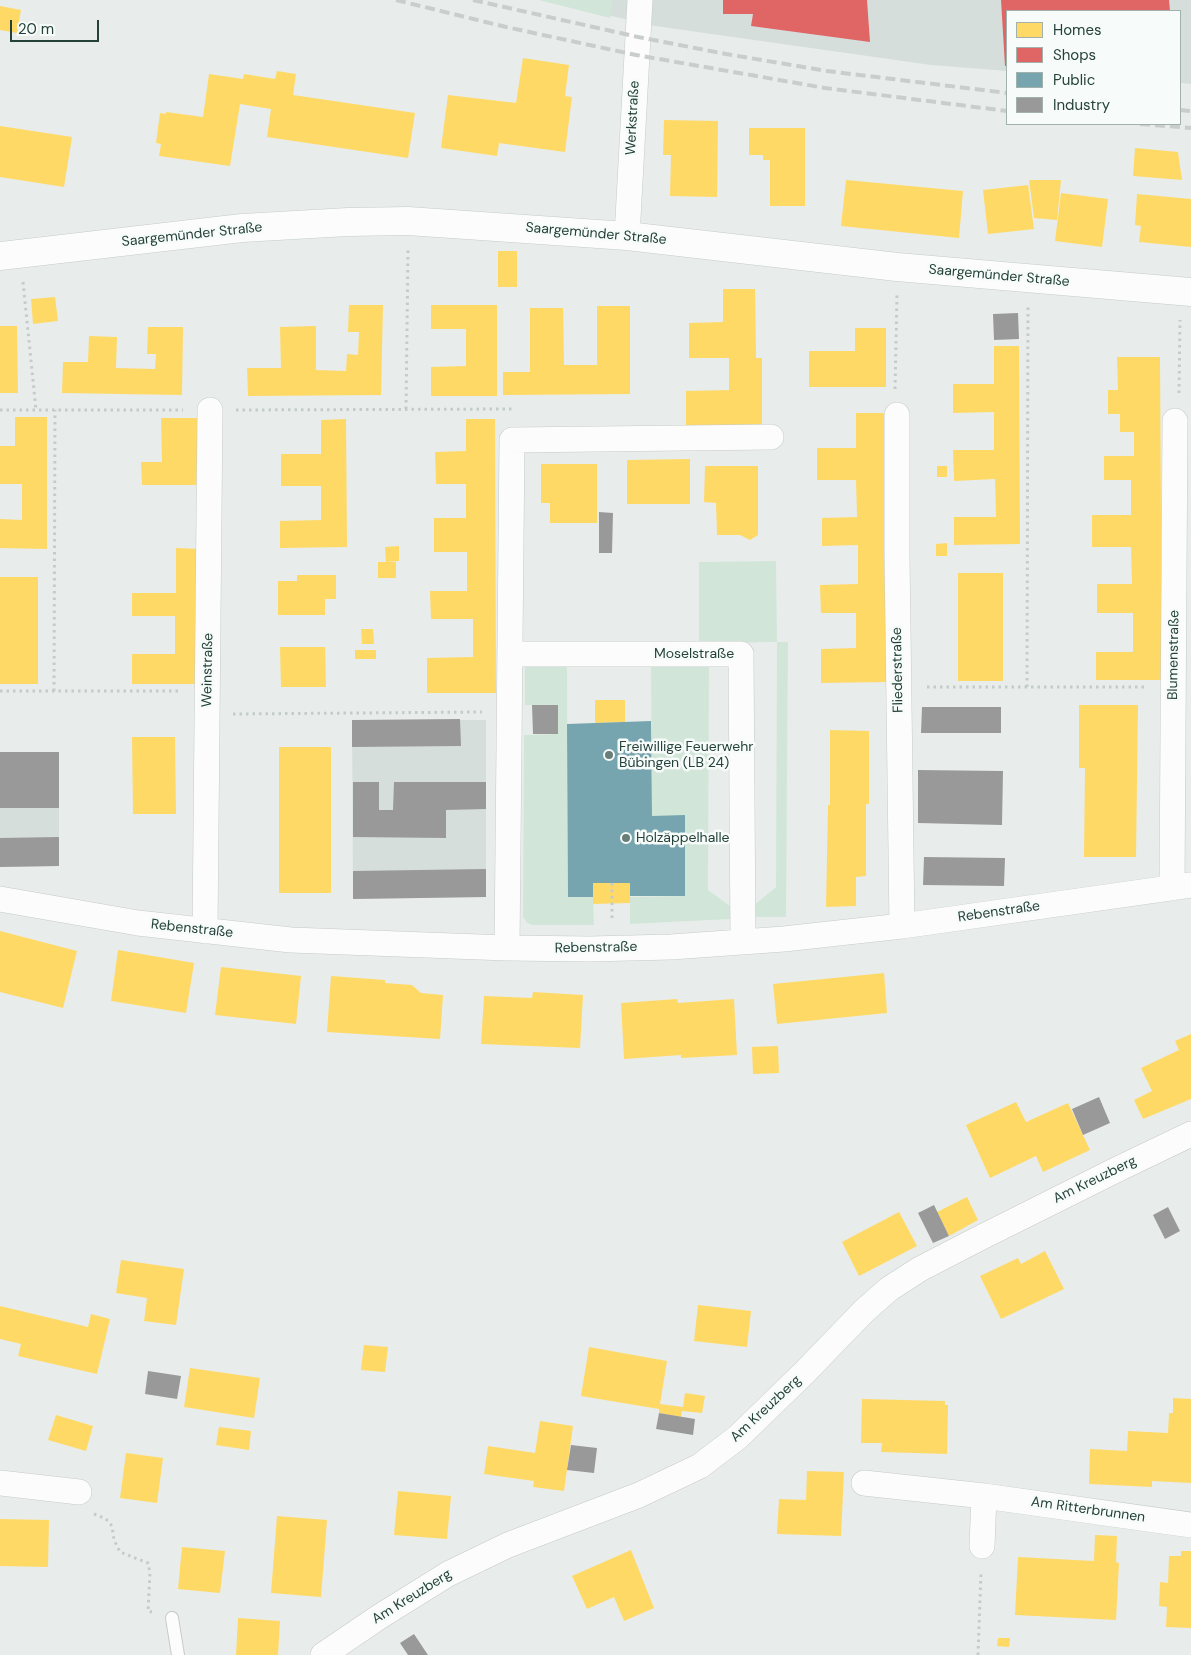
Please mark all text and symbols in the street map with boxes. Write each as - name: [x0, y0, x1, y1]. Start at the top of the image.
- scale bar: [12, 10, 101, 42]
- legend: [1006, 10, 1181, 125]
- text: 20 m: [18, 19, 54, 39]
- text: Homes: [1053, 20, 1102, 40]
- text: Shops: [1053, 45, 1096, 65]
- text: Public: [1053, 70, 1095, 90]
- street label: Werkstraße: [623, 80, 643, 156]
- text: Industry: [1053, 95, 1110, 115]
- street label: Saargemünder Straße: [121, 219, 263, 251]
- street label: Saargemünder Straße: [525, 219, 667, 249]
- street label: Saargemünder Straße: [928, 261, 1070, 291]
- street label: Blumenstraße: [1165, 610, 1183, 700]
- street label: Fliederstraße: [889, 627, 907, 713]
- street label: Weinstraße: [199, 633, 217, 707]
- street label: Moselstraße: [654, 646, 734, 662]
- place label: Freiwillige Feuerwehr Bübingen (LB 24): [619, 739, 753, 772]
- marker: Freiwillige Feuerwehr Bübingen (LB 24): [603, 749, 615, 761]
- place label: Holzäppelhalle: [636, 830, 729, 846]
- marker: Holzäppelhalle: [620, 832, 632, 844]
- street label: Rebenstraße: [957, 898, 1041, 926]
- street label: Rebenstraße: [150, 916, 234, 942]
- street label: Rebenstraße: [555, 939, 637, 957]
- street label: Am Kreuzberg: [1051, 1153, 1139, 1207]
- street label: Am Kreuzberg: [727, 1372, 805, 1446]
- street label: Am Ritterbrunnen: [1030, 1494, 1146, 1526]
- street label: Am Kreuzberg: [369, 1566, 455, 1628]

